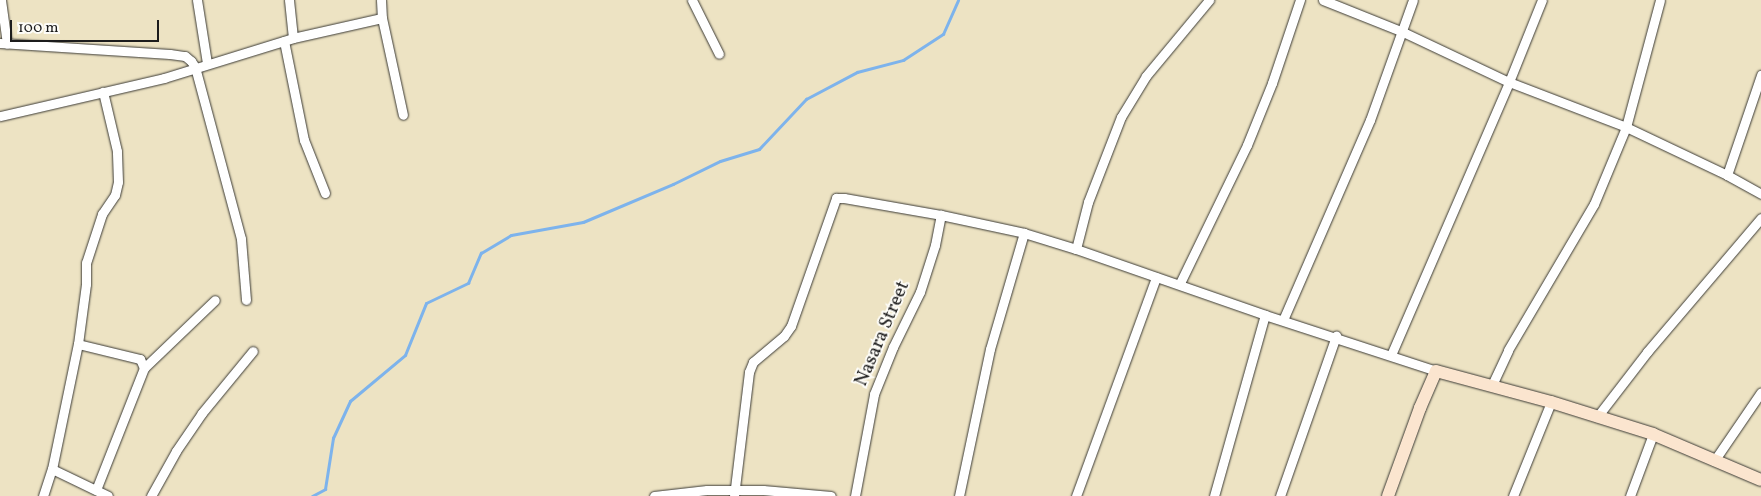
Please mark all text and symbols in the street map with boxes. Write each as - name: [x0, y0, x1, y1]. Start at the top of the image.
- scale bar: [12, 10, 161, 42]
- text: 100 m: [18, 18, 58, 39]
- street label: Nasara Street: [851, 278, 915, 390]

